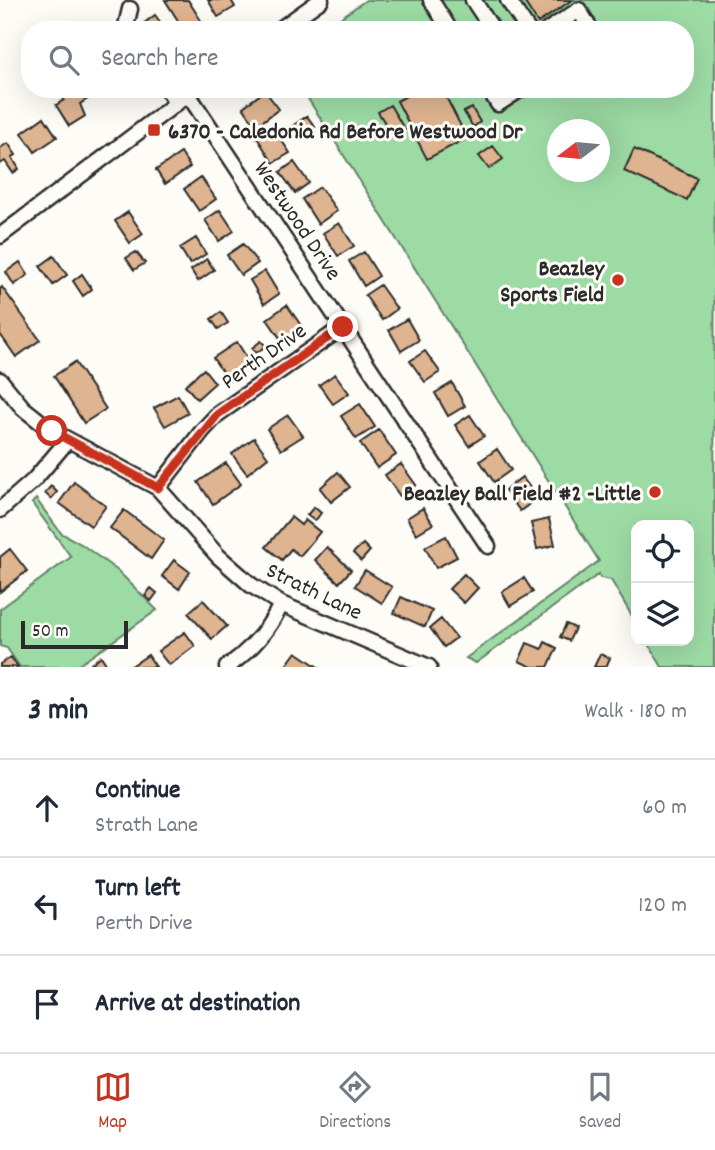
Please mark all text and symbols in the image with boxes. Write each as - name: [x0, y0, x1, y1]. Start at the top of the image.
- search box: [21, 21, 694, 98]
- icon: search: [45, 41, 83, 79]
- text: Search here: [101, 41, 219, 78]
- place label: 6370 - Caledonia Rd Before Westwood Dr: [168, 117, 523, 150]
- north arrow: [547, 119, 610, 182]
- marker: 6370 - Caledonia Rd Before Westwood Dr: [146, 122, 162, 138]
- street label: Westwood Drive: [244, 156, 348, 288]
- place label: Beazley Sports Field: [500, 254, 606, 313]
- marker: Beazley Sports Field: [610, 272, 626, 288]
- route end: [327, 311, 358, 342]
- street label: Perth Drive: [216, 316, 314, 399]
- route start: [36, 415, 67, 446]
- place label: Beazley Ball Field #2 -Little: [404, 479, 641, 512]
- marker: Beazley Ball Field #2 -Little: [647, 484, 663, 500]
- map controls: [631, 520, 694, 646]
- button: locate: [631, 520, 694, 583]
- street label: Strath Lane: [260, 556, 367, 631]
- button: layers: [631, 583, 694, 646]
- scale bar: [21, 618, 128, 650]
- text: 50 m: [32, 619, 69, 646]
- text: 3 min: [28, 691, 88, 734]
- text: Walk · 180 m: [584, 696, 687, 729]
- text: Continue: [95, 773, 180, 810]
- icon: ahead: [28, 789, 66, 827]
- text: 60 m: [642, 792, 687, 825]
- text: Strath Lane: [95, 810, 198, 843]
- text: Turn left: [95, 871, 181, 908]
- icon: left: [28, 887, 66, 925]
- text: 120 m: [638, 890, 687, 923]
- text: Perth Drive: [95, 908, 193, 941]
- icon: arrive: [28, 985, 66, 1023]
- text: Arrive at destination: [95, 986, 300, 1023]
- tab: Map: [94, 1068, 132, 1137]
- tab: Directions: [319, 1068, 391, 1137]
- tab: Saved: [579, 1068, 621, 1137]

